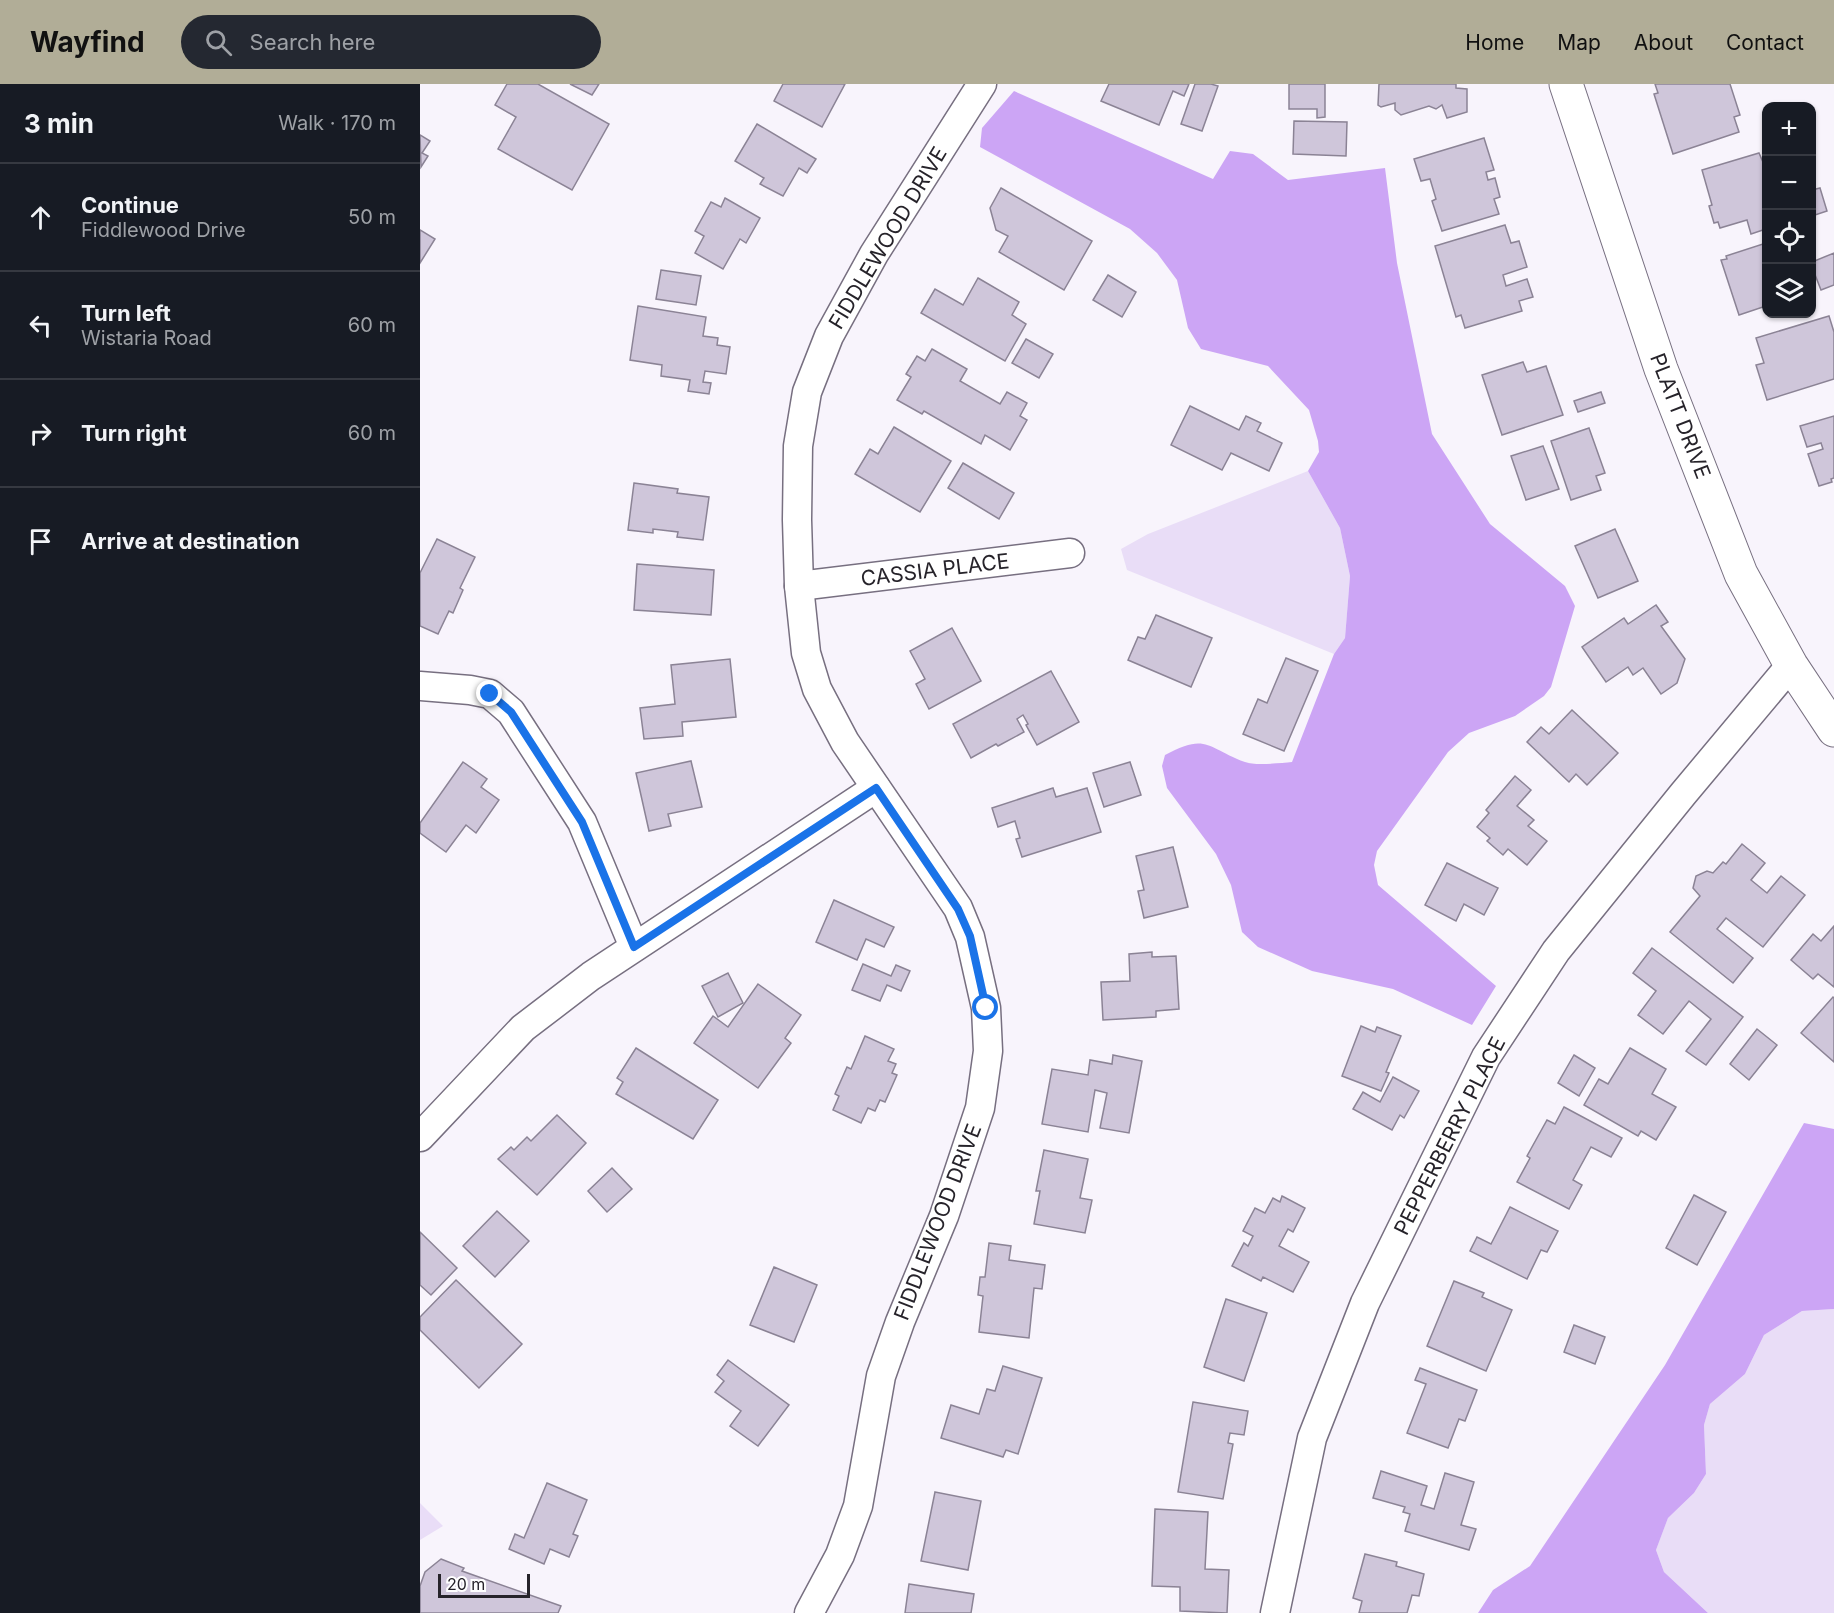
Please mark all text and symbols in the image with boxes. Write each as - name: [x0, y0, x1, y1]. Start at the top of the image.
- search box: [181, 15, 601, 69]
- text: Wayfind: [30, 25, 145, 59]
- icon: search: [202, 26, 235, 59]
- text: Search here: [250, 29, 375, 55]
- text: Home: [1465, 30, 1524, 55]
- text: Map: [1557, 30, 1601, 55]
- text: About: [1634, 30, 1693, 55]
- text: Contact: [1726, 30, 1804, 55]
- map controls: [1762, 102, 1816, 318]
- button: +: [1762, 102, 1816, 156]
- text: 3 min: [24, 108, 94, 139]
- text: Walk · 170 m: [278, 111, 396, 135]
- street label: FIDDLEWOOD DRIVE: [823, 142, 952, 333]
- button: −: [1762, 156, 1816, 210]
- text: Continue: [81, 192, 179, 218]
- icon: ahead: [24, 201, 57, 234]
- text: 50 m: [348, 205, 396, 229]
- button: locate: [1762, 210, 1816, 264]
- text: Fiddlewood Drive: [81, 218, 246, 242]
- button: layers: [1762, 264, 1816, 318]
- text: Turn left: [81, 300, 171, 326]
- icon: left: [24, 309, 57, 342]
- text: 60 m: [348, 313, 396, 337]
- text: Wistaria Road: [81, 326, 212, 350]
- street label: PLATT DRIVE: [1645, 350, 1716, 482]
- icon: right: [24, 417, 57, 450]
- text: Turn right: [81, 420, 187, 446]
- text: 60 m: [348, 421, 396, 445]
- icon: arrive: [24, 525, 57, 558]
- text: Arrive at destination: [81, 528, 300, 554]
- street label: CASSIA PLACE: [859, 548, 1011, 591]
- route end: [476, 680, 502, 706]
- route start: [972, 994, 998, 1020]
- street label: PEPPERBERRY PLACE: [1389, 1032, 1510, 1239]
- street label: FIDDLEWOOD DRIVE: [889, 1120, 986, 1323]
- scale bar: [438, 1571, 530, 1598]
- text: 20 m: [447, 1574, 485, 1594]

